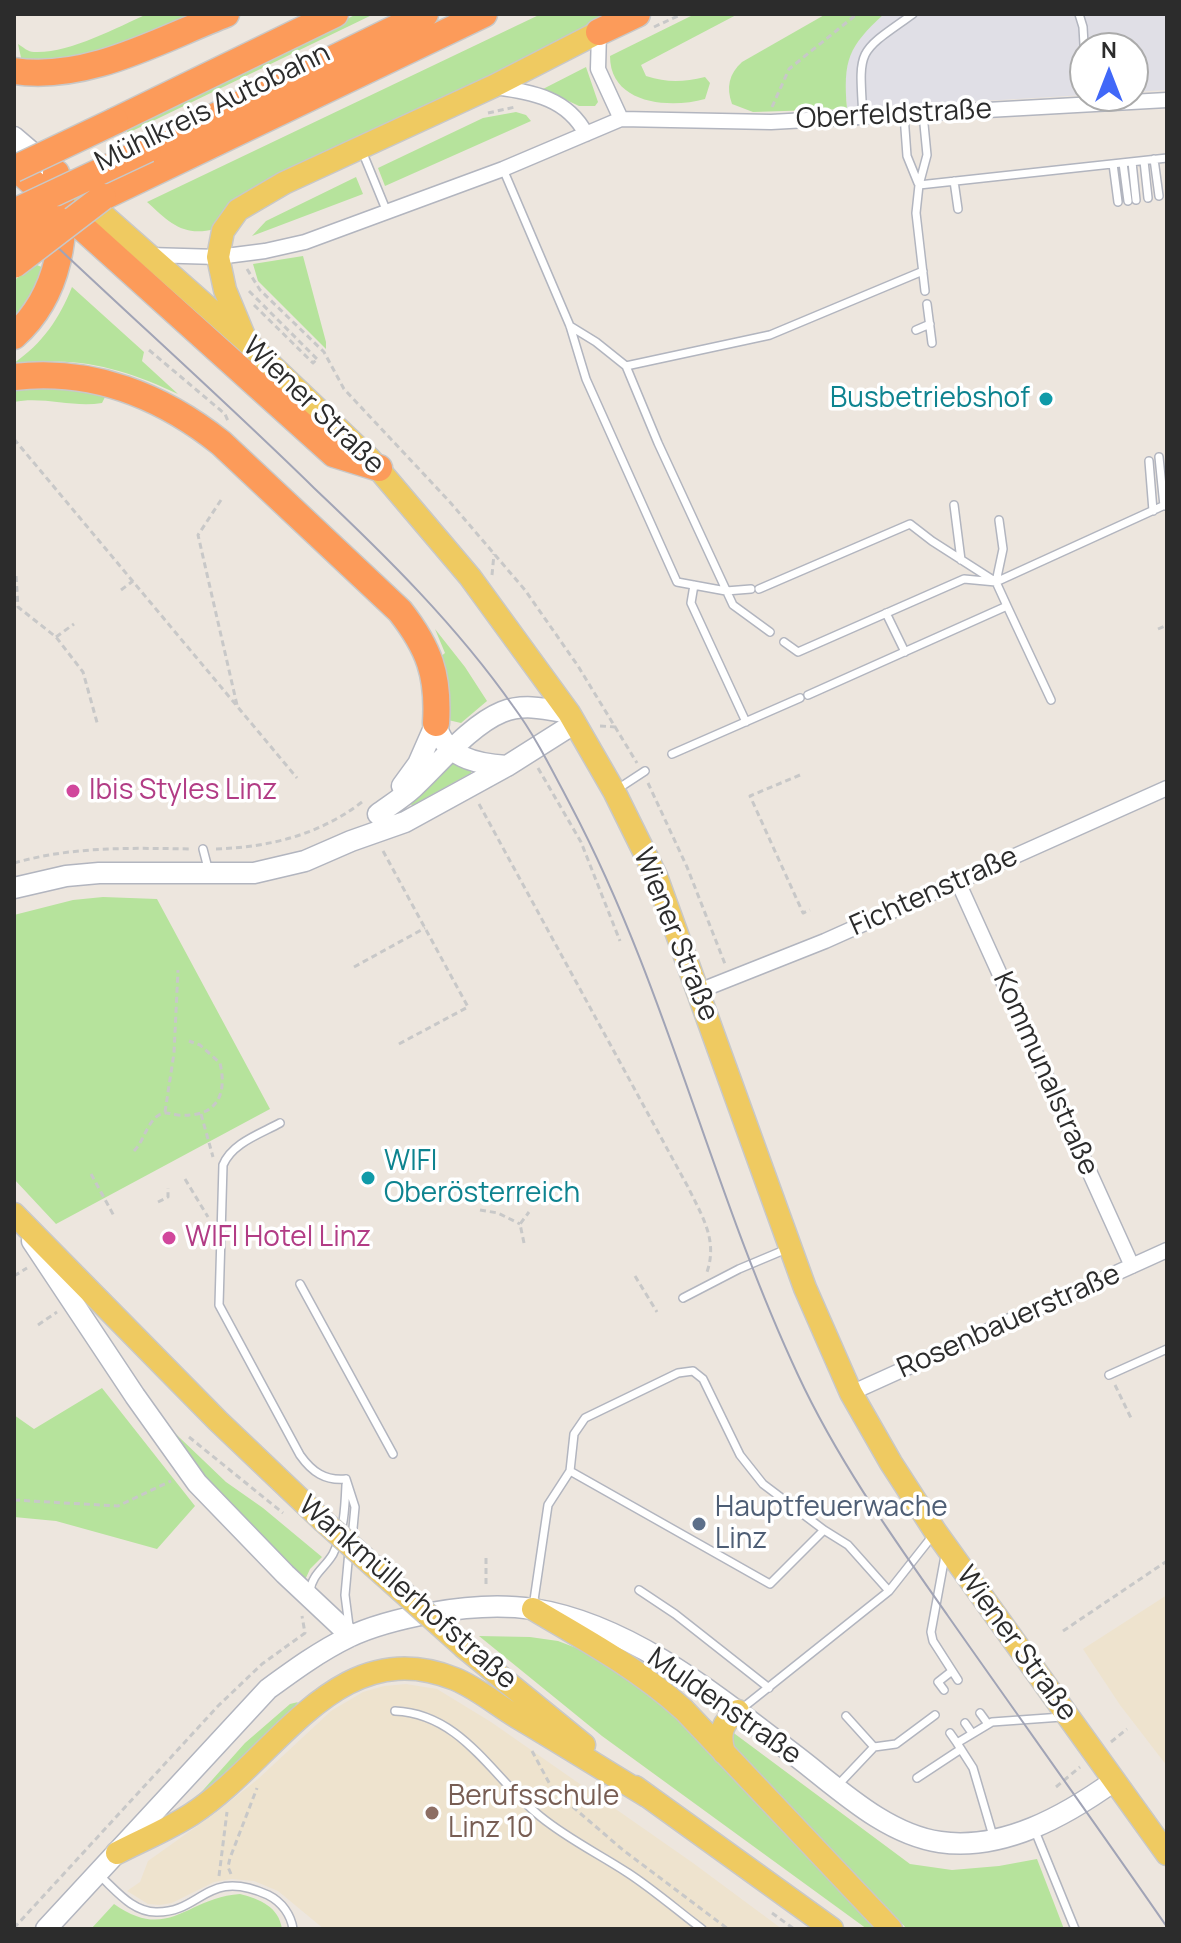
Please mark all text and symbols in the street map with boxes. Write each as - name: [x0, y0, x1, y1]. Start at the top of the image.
- north arrow: [1069, 32, 1149, 112]
- text: N: [1101, 35, 1117, 65]
- street label: Mühlkreis Autobahn: [90, 37, 336, 179]
- street label: Oberfeldstraße: [795, 93, 993, 137]
- street label: Wiener Straße: [235, 330, 391, 482]
- place label: Busbetriebshof: [830, 382, 1030, 416]
- marker: Busbetriebshof: [1037, 390, 1055, 408]
- place label: Ibis Styles Linz: [89, 774, 277, 808]
- marker: Ibis Styles Linz: [64, 782, 82, 800]
- street label: Fichtenstraße: [845, 840, 1023, 944]
- street label: Wiener Straße: [625, 844, 725, 1026]
- street label: Kommunalstraße: [985, 967, 1105, 1181]
- place label: WIFI Oberösterreich: [384, 1145, 580, 1211]
- marker: WIFI Oberösterreich: [359, 1169, 377, 1187]
- place label: WIFI Hotel Linz: [185, 1221, 371, 1255]
- marker: WIFI Hotel Linz: [160, 1229, 178, 1247]
- street label: Rosenbauerstraße: [892, 1258, 1126, 1386]
- street label: Wankmüllerhofstraße: [291, 1489, 523, 1697]
- place label: Hauptfeuerwache Linz: [715, 1491, 948, 1557]
- marker: Hauptfeuerwache Linz: [690, 1515, 708, 1533]
- street label: Wiener Straße: [949, 1560, 1083, 1728]
- street label: Muldenstraße: [641, 1642, 807, 1772]
- place label: Berufsschule Linz 10: [448, 1780, 619, 1846]
- marker: Berufsschule Linz 10: [423, 1804, 441, 1822]

